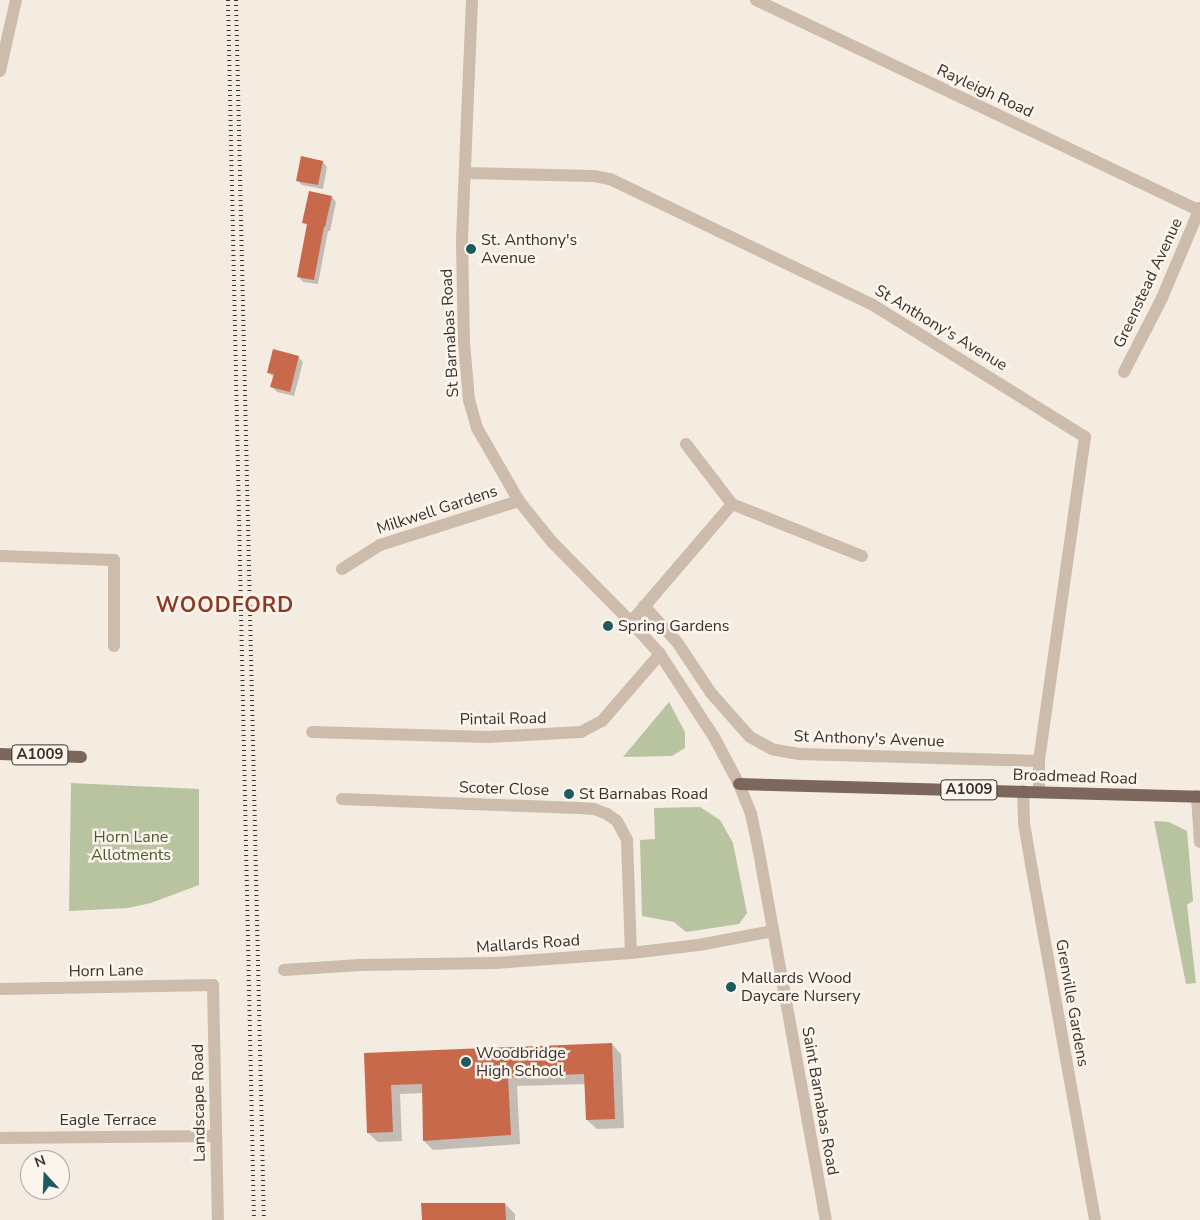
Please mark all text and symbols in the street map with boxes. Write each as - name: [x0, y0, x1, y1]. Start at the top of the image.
- street label: Rayleigh Road: [934, 60, 1036, 122]
- street label: Greenstead Avenue: [1109, 215, 1187, 351]
- place label: St. Anthony's Avenue: [481, 230, 577, 268]
- marker: St. Anthony's Avenue: [465, 243, 477, 255]
- street label: St Barnabas Road: [437, 268, 463, 398]
- street label: St Anthony's Avenue: [871, 281, 1011, 375]
- street label: Milkwell Gardens: [374, 481, 500, 539]
- district label: WOODFORD: [155, 592, 295, 618]
- place label: Spring Gardens: [618, 616, 730, 636]
- marker: Spring Gardens: [602, 620, 614, 632]
- street label: Pintail Road: [459, 709, 547, 729]
- street label: St Anthony's Avenue: [793, 727, 945, 751]
- road number: A1009: [11, 742, 69, 768]
- street label: Broadmead Road: [1012, 765, 1138, 789]
- street label: Scoter Close: [459, 778, 549, 800]
- road number: A1009: [940, 778, 998, 802]
- place label: St Barnabas Road: [579, 784, 708, 804]
- marker: St Barnabas Road: [563, 788, 575, 800]
- park label: Horn Lane Allotments: [91, 827, 171, 865]
- street label: Mallards Road: [475, 931, 581, 957]
- street label: Grenville Gardens: [1051, 938, 1093, 1068]
- street label: Horn Lane: [68, 961, 144, 981]
- place label: Mallards Wood Daycare Nursery: [741, 968, 861, 1006]
- marker: Mallards Wood Daycare Nursery: [725, 981, 737, 993]
- street label: Saint Barnabas Road: [797, 1025, 843, 1177]
- place label: Woodbridge High School: [476, 1043, 566, 1081]
- street label: Landscape Road: [188, 1044, 210, 1162]
- marker: Woodbridge High School: [460, 1056, 472, 1068]
- street label: Eagle Terrace: [60, 1110, 156, 1130]
- north arrow: [20, 1150, 70, 1200]
- text: N: [32, 1151, 48, 1172]

